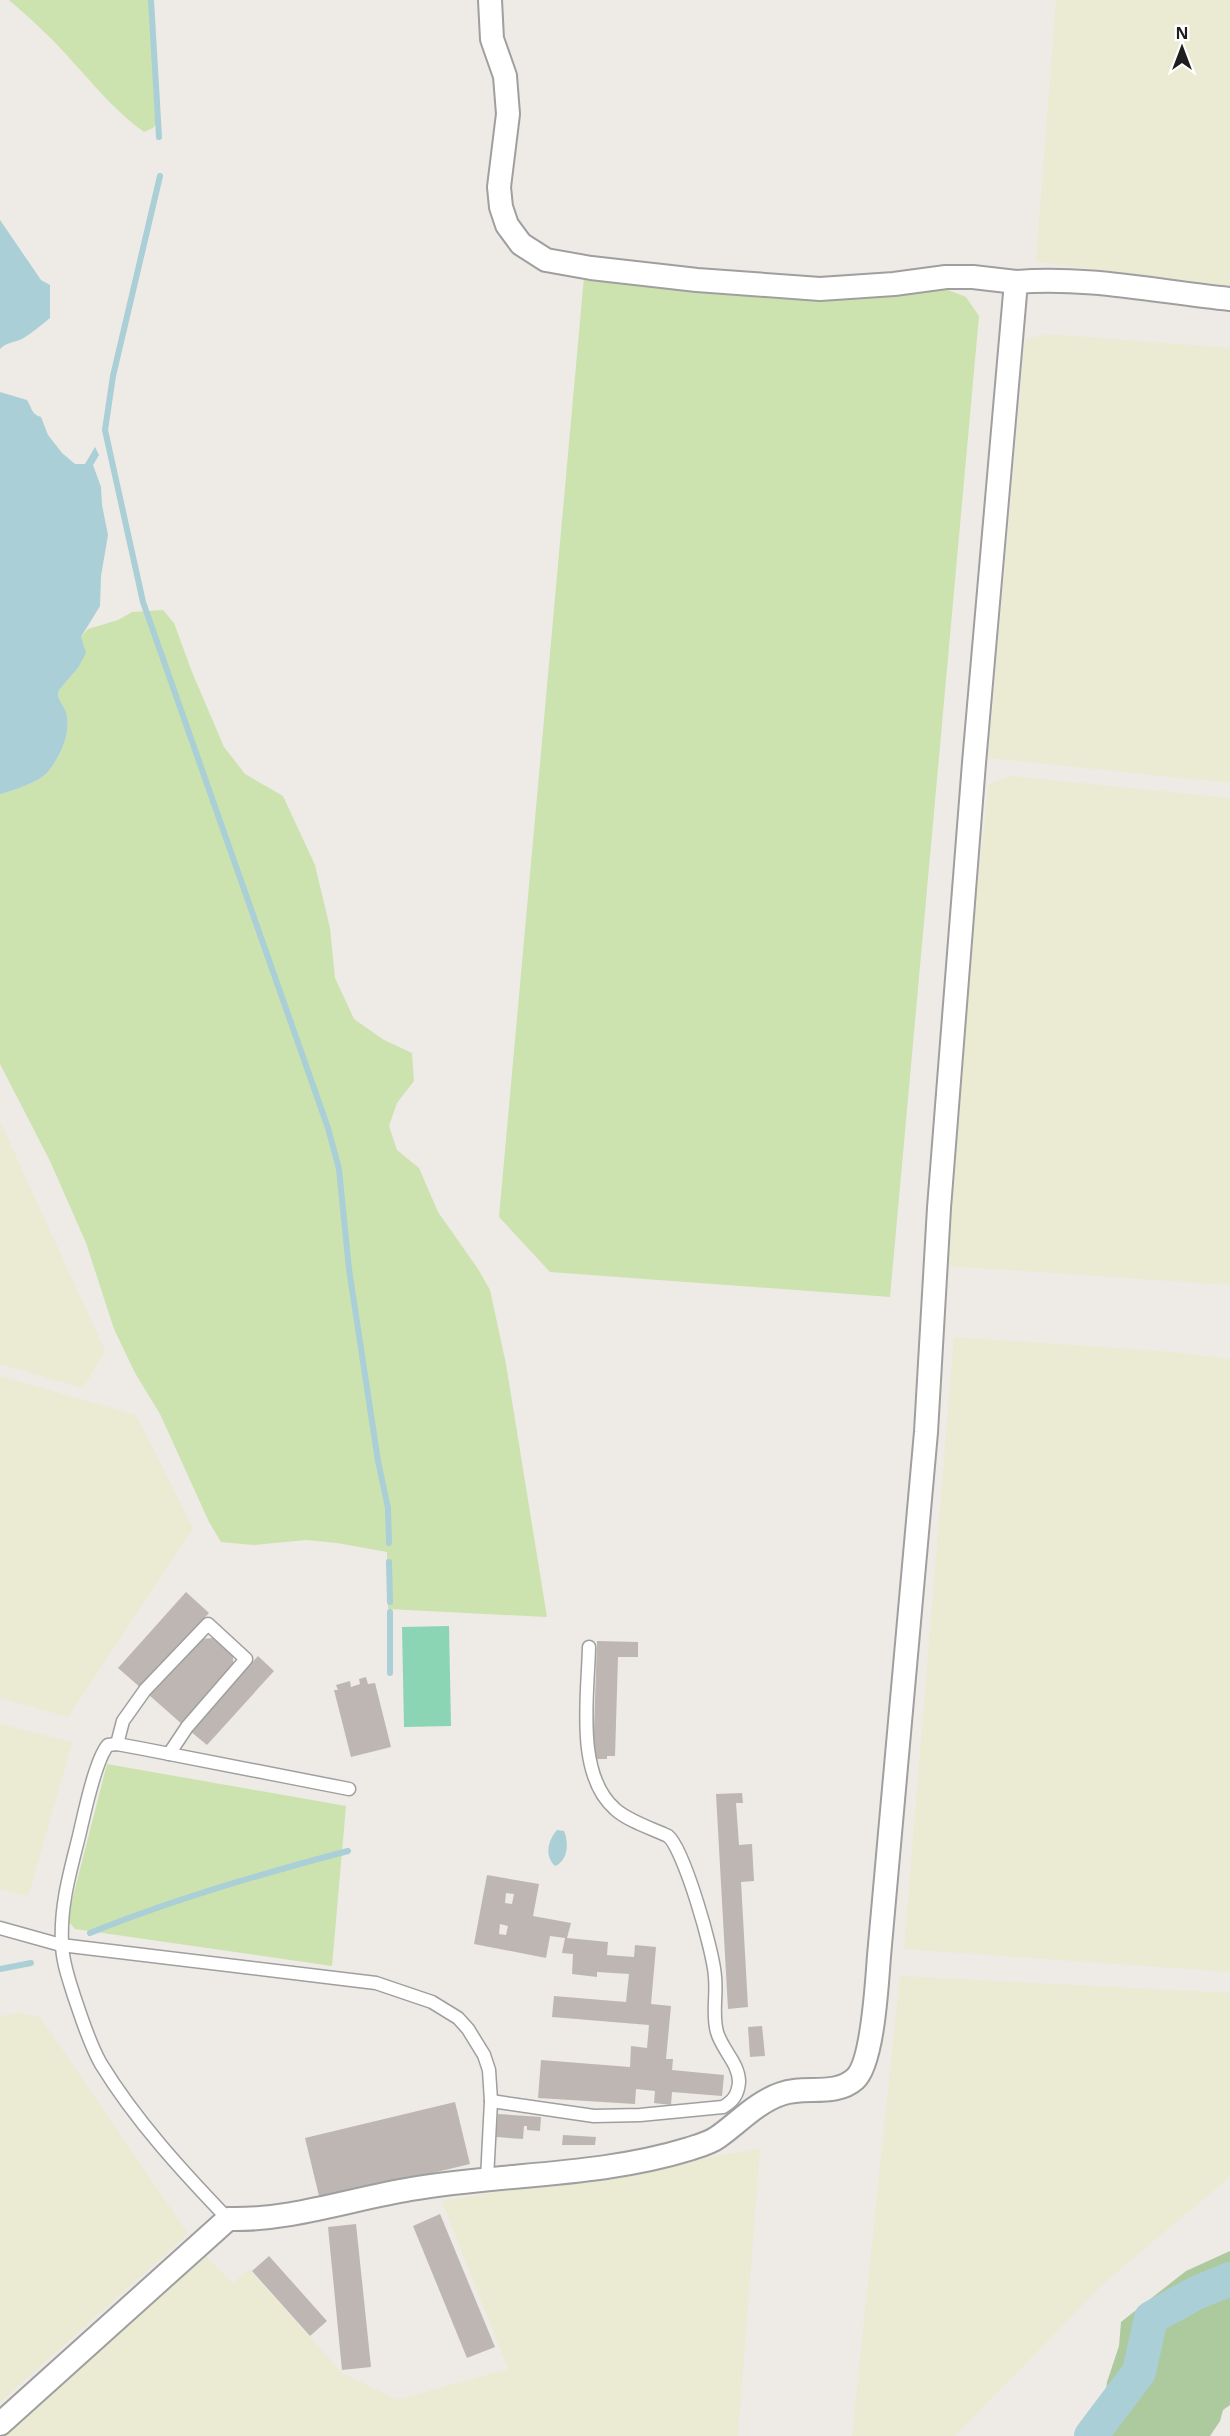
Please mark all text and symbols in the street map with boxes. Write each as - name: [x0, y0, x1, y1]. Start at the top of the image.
- north arrow: [1152, 18, 1212, 78]
- text: N: [1175, 22, 1189, 44]

